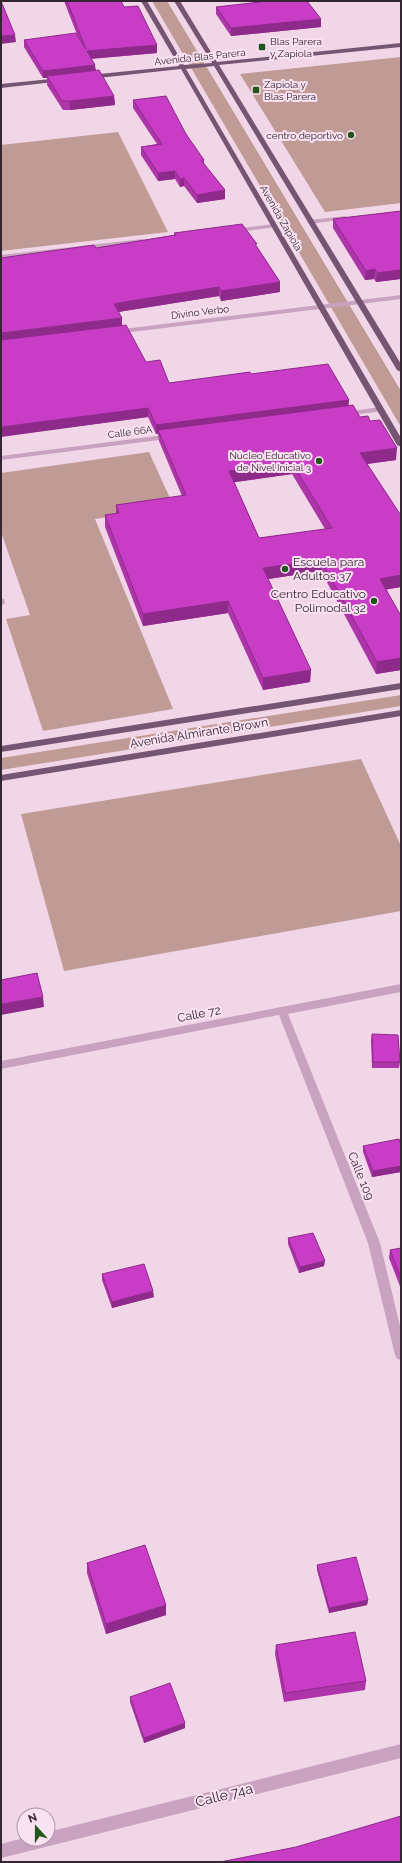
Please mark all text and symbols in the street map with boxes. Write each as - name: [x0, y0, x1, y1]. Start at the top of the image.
- place label: Blas Parera y Zapiola: [270, 36, 322, 59]
- marker: Blas Parera y Zapiola: [257, 42, 267, 52]
- street label: Avenida Blas Parera: [154, 47, 246, 67]
- place label: Zapiola y Blas Parera: [264, 79, 316, 102]
- marker: Zapiola y Blas Parera: [251, 85, 261, 95]
- place label: centro deportivo: [266, 130, 343, 141]
- marker: centro deportivo: [346, 130, 356, 140]
- street label: Avenida Zapiola: [258, 183, 304, 253]
- street label: Divino Verbo: [170, 303, 230, 321]
- street label: Calle 66A: [107, 424, 153, 440]
- place label: Núcleo Educativo de Nivel Inicial 3: [229, 450, 311, 473]
- marker: Núcleo Educativo de Nivel Inicial 3: [314, 456, 324, 466]
- place label: Escuela para Adultos 37: [293, 555, 364, 583]
- marker: Escuela para Adultos 37: [280, 564, 290, 574]
- place label: Centro Educativo Polimodal 32: [271, 587, 366, 615]
- marker: Centro Educativo Polimodal 32: [369, 596, 379, 606]
- street label: Avenida Almirante Brown: [129, 715, 269, 751]
- street label: Calle 72: [176, 1003, 222, 1025]
- street label: Calle 109: [345, 1150, 377, 1202]
- street label: Calle 74a: [194, 1780, 254, 1810]
- north arrow: [16, 1807, 56, 1847]
- text: N: [26, 1811, 39, 1826]

